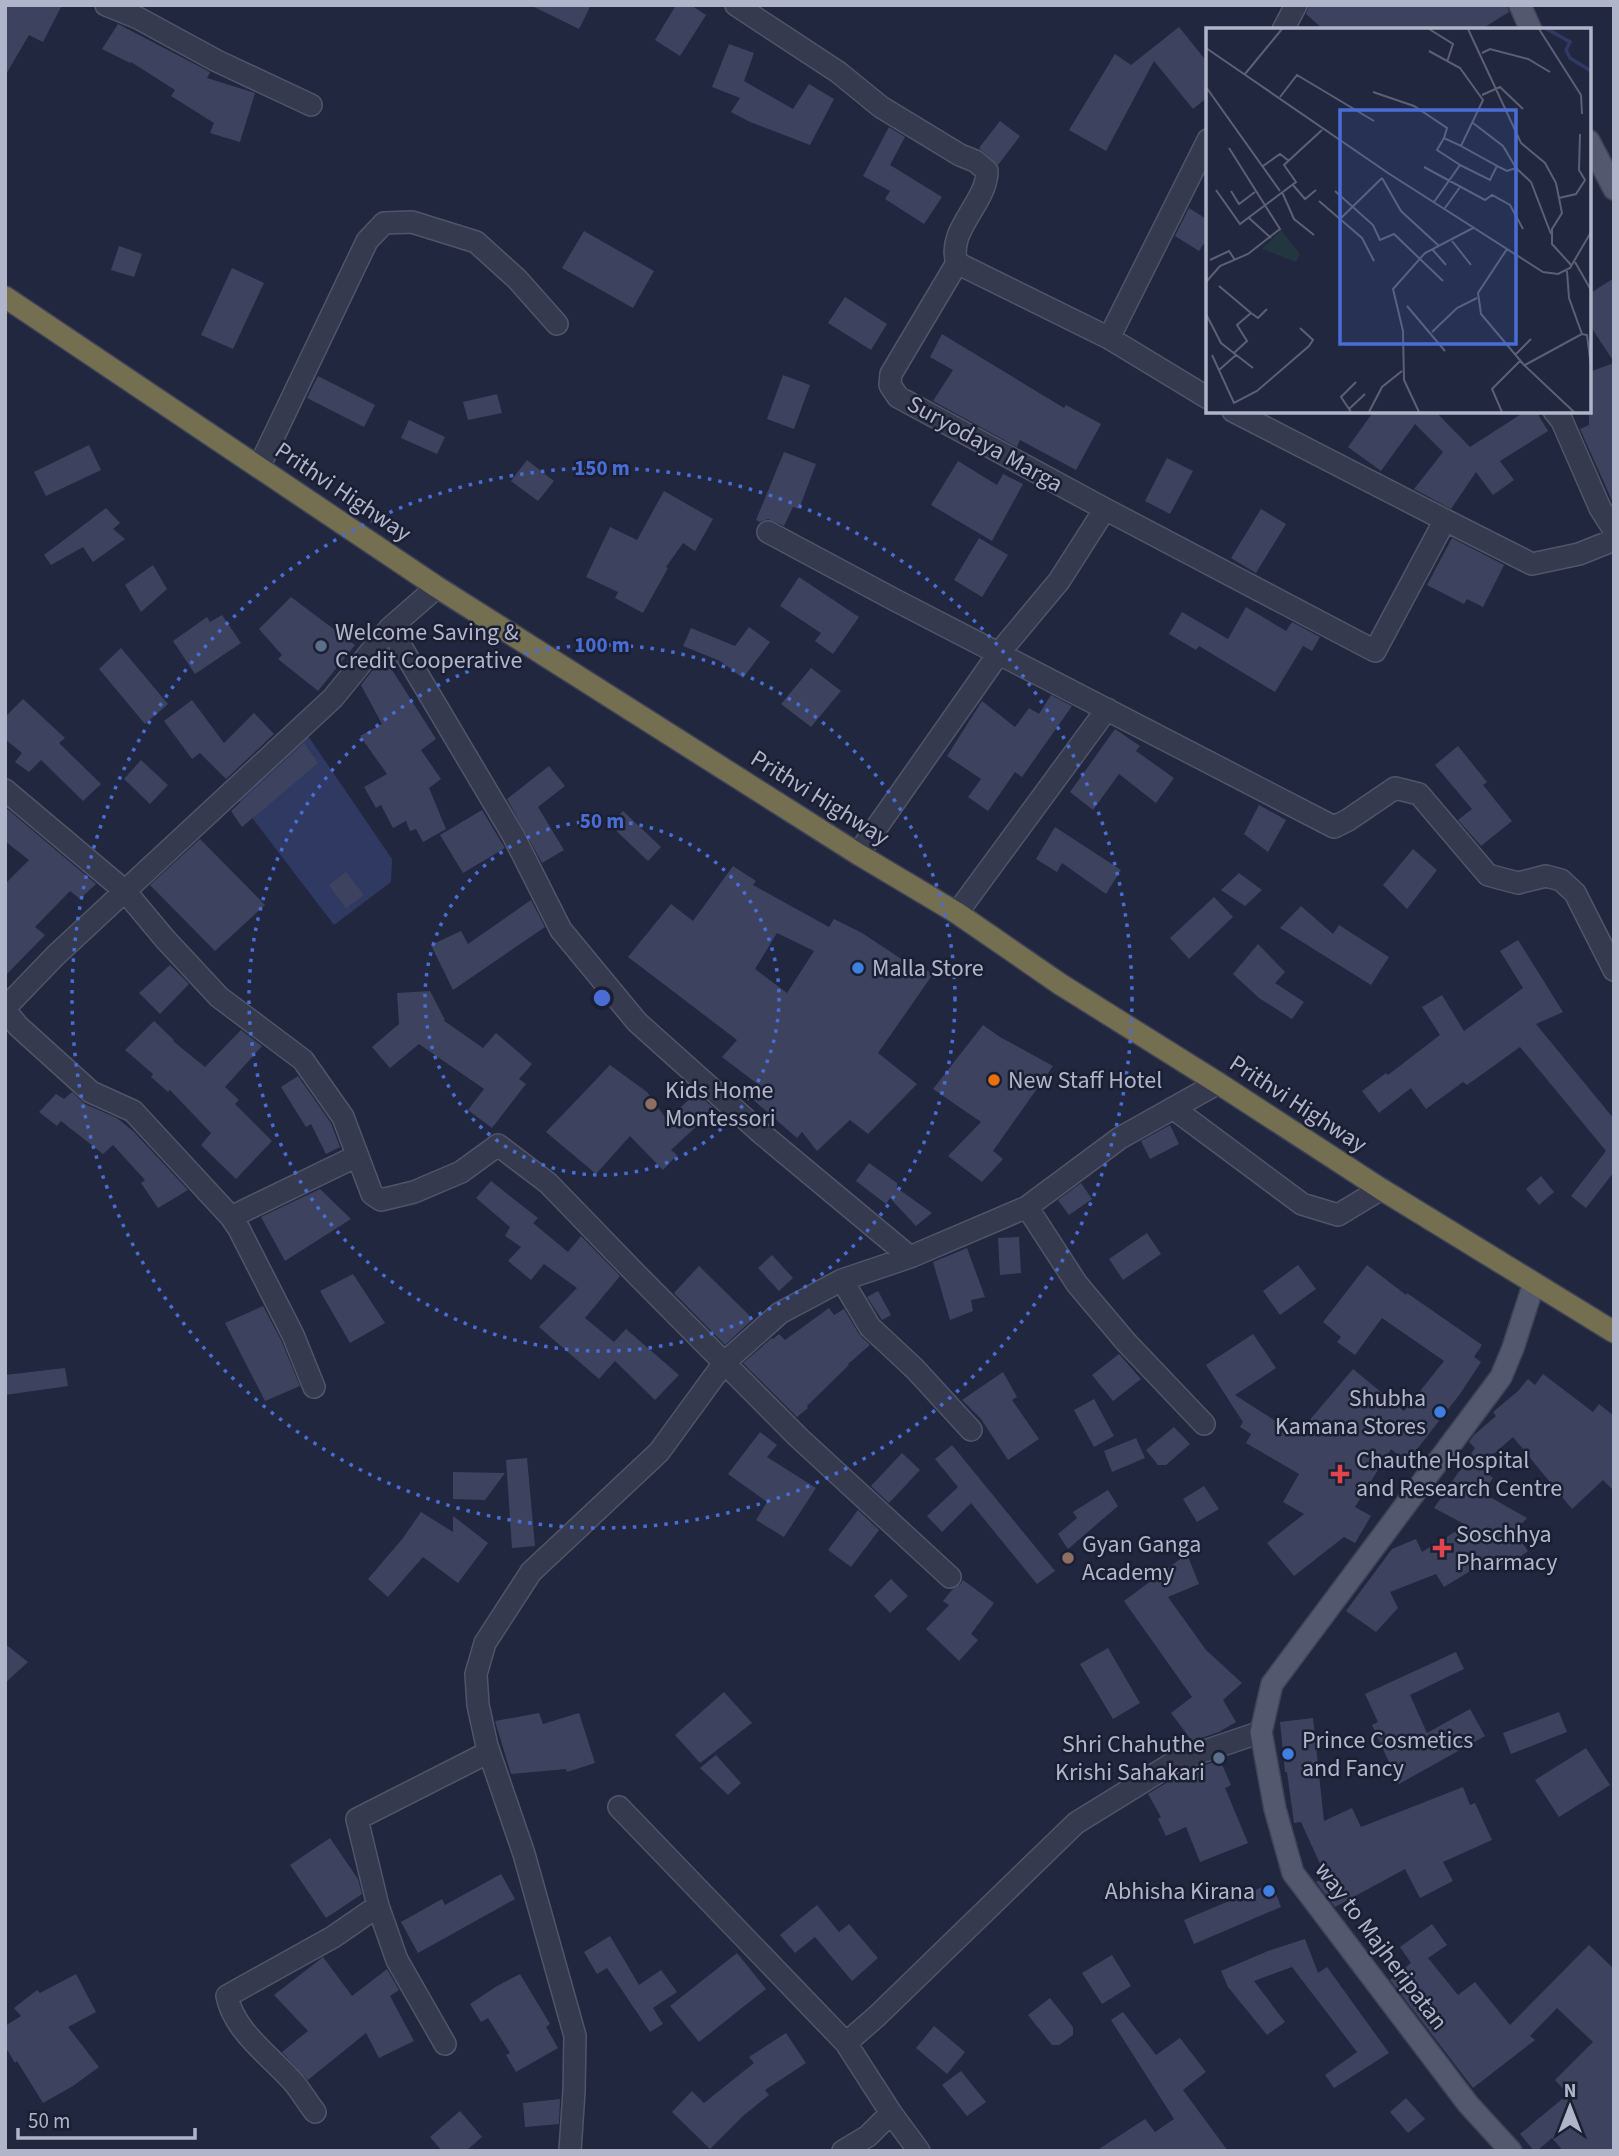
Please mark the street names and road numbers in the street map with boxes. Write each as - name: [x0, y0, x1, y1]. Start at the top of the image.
- street label: Suryodaya Marga: [901, 387, 1069, 501]
- street label: Prithvi Highway: [268, 433, 418, 551]
- street label: Prithvi Highway: [744, 741, 896, 855]
- street label: Prithvi Highway: [1222, 1046, 1374, 1162]
- street label: way to Majheripatan: [1306, 1854, 1456, 2038]

